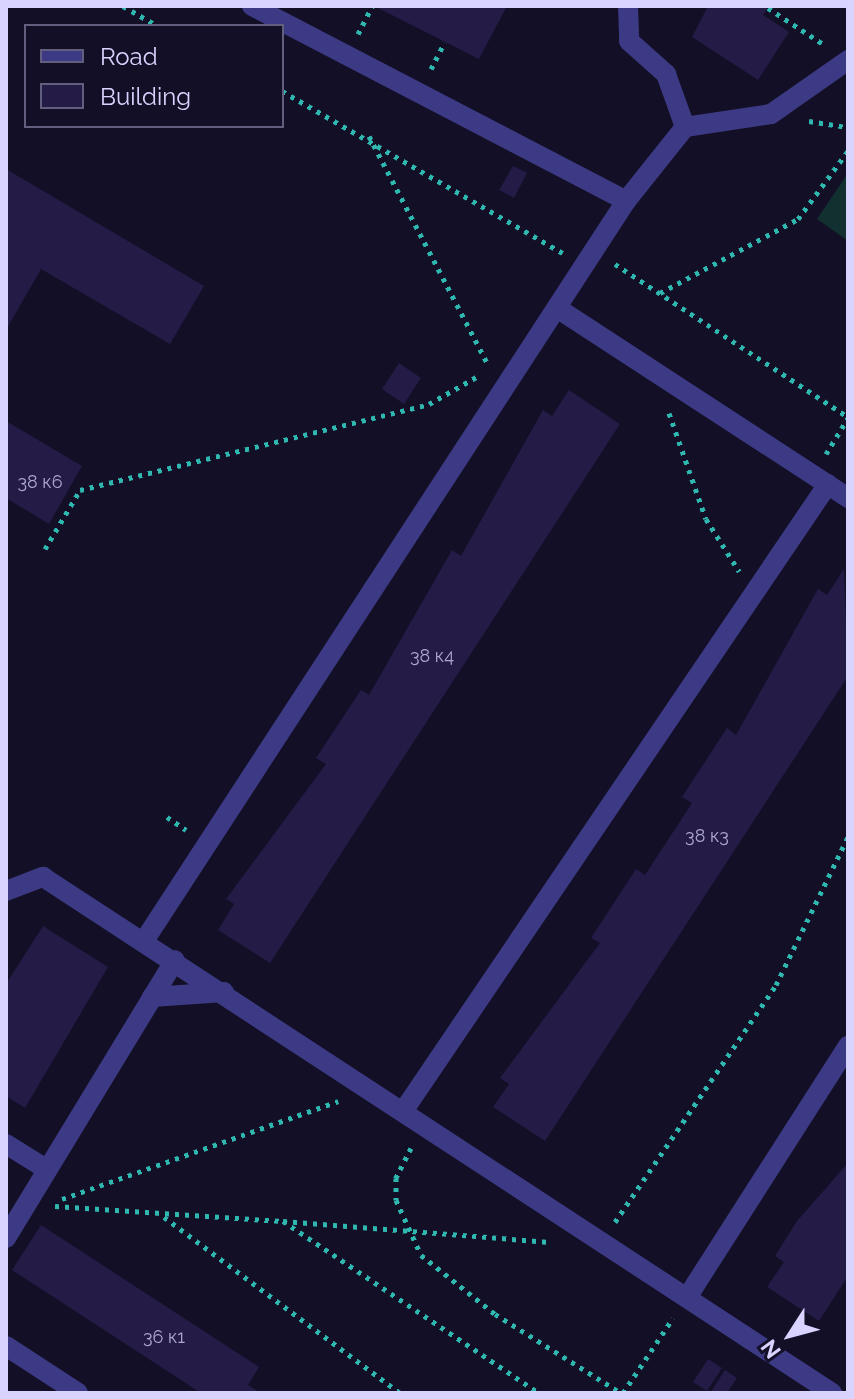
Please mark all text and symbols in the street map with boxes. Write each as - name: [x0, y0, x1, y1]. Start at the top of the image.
- legend: [24, 24, 284, 128]
- text: Road: [100, 42, 158, 71]
- text: Building: [100, 82, 191, 111]
- house number: 38 к6: [17, 471, 63, 493]
- house number: 38 к4: [410, 645, 454, 667]
- house number: 38 к3: [685, 825, 729, 847]
- north arrow: [750, 1295, 830, 1375]
- house number: 36 к1: [143, 1326, 185, 1348]
- text: N: [755, 1335, 786, 1364]

